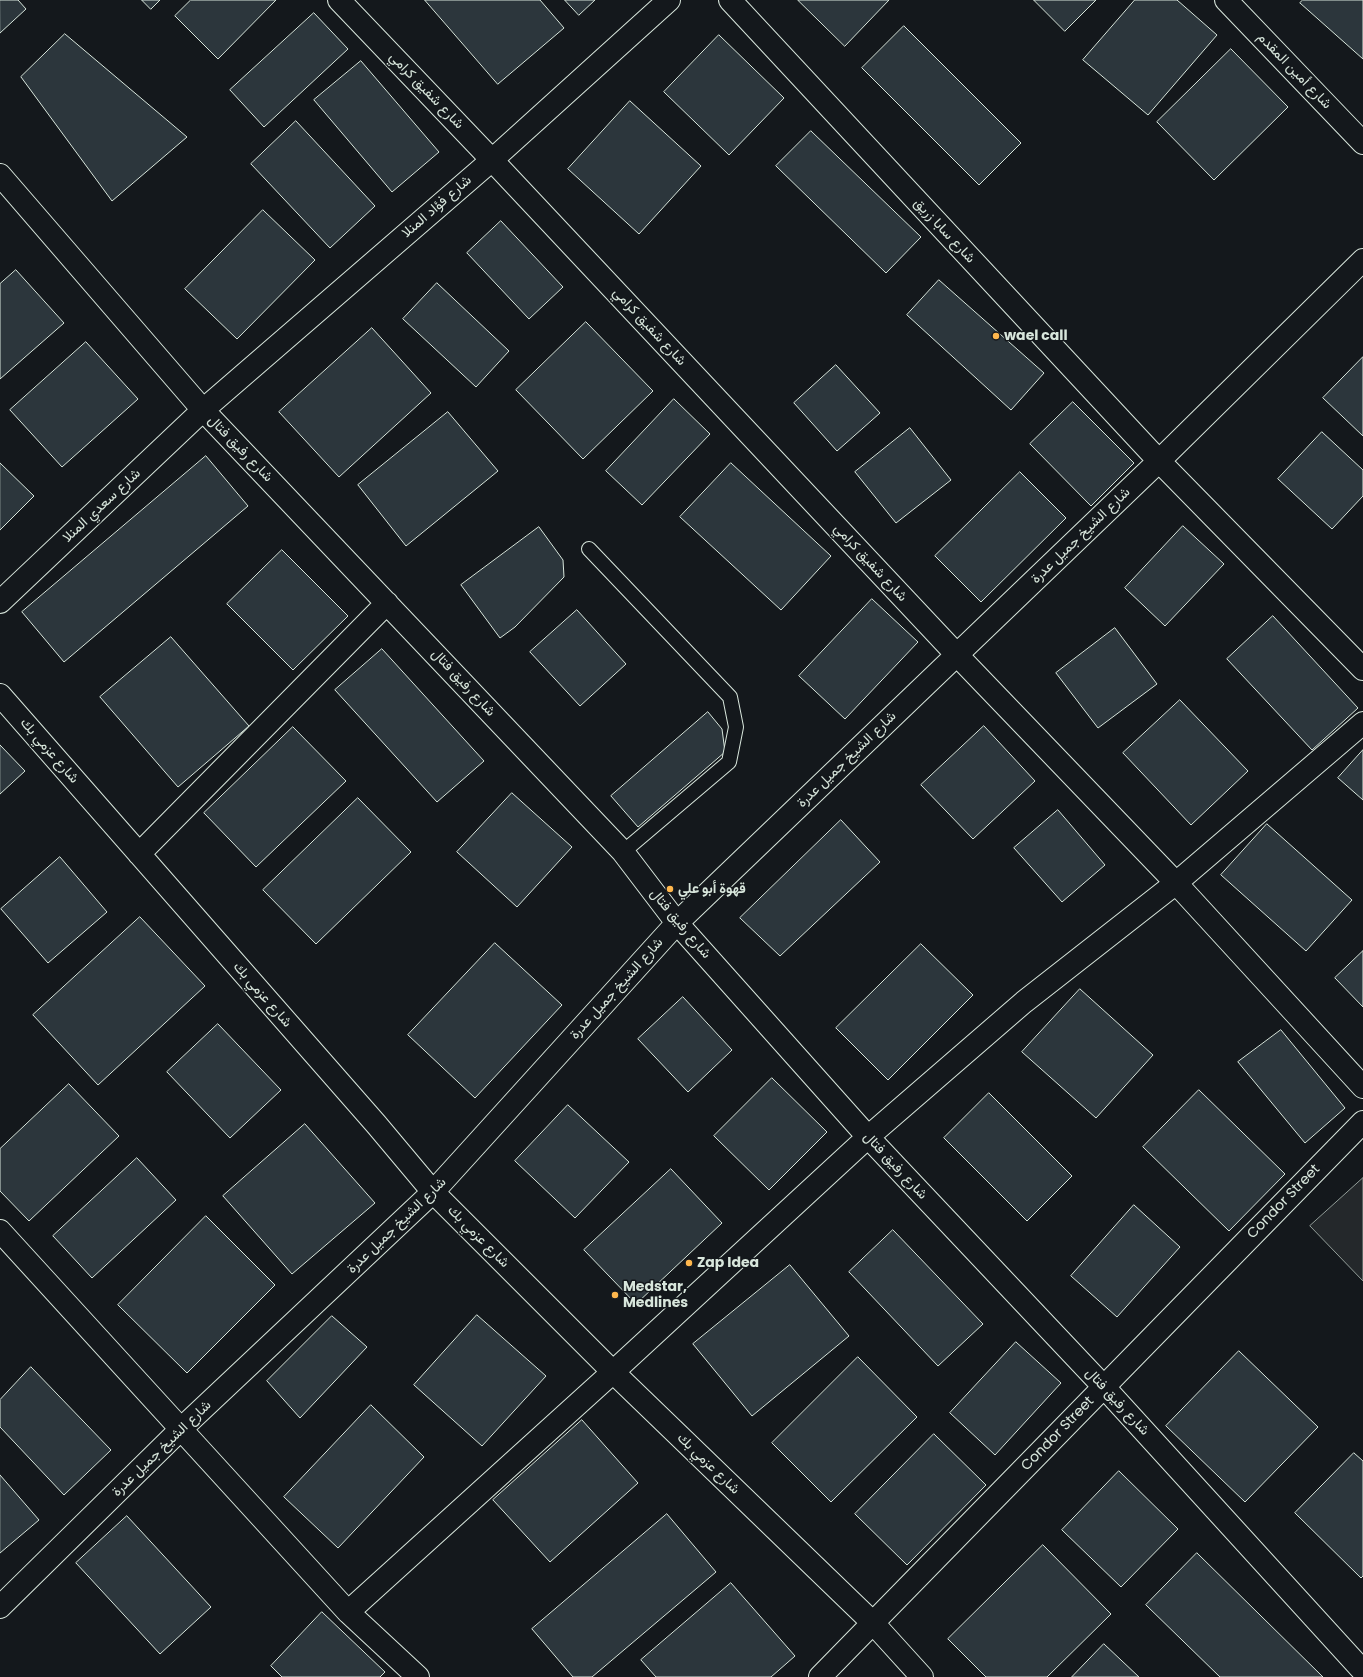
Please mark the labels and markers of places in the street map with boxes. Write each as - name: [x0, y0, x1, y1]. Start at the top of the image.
- place label: wael call: [1004, 328, 1068, 344]
- marker: wael call: [991, 331, 1001, 341]
- place label: قهوة أبو علي: [678, 881, 746, 897]
- marker: قهوة أبو علي: [665, 884, 675, 894]
- place label: Zap Idea: [697, 1255, 759, 1271]
- marker: Zap Idea: [684, 1258, 694, 1268]
- place label: Medstar, Medlines: [623, 1279, 688, 1312]
- marker: Medstar, Medlines: [610, 1290, 620, 1300]

